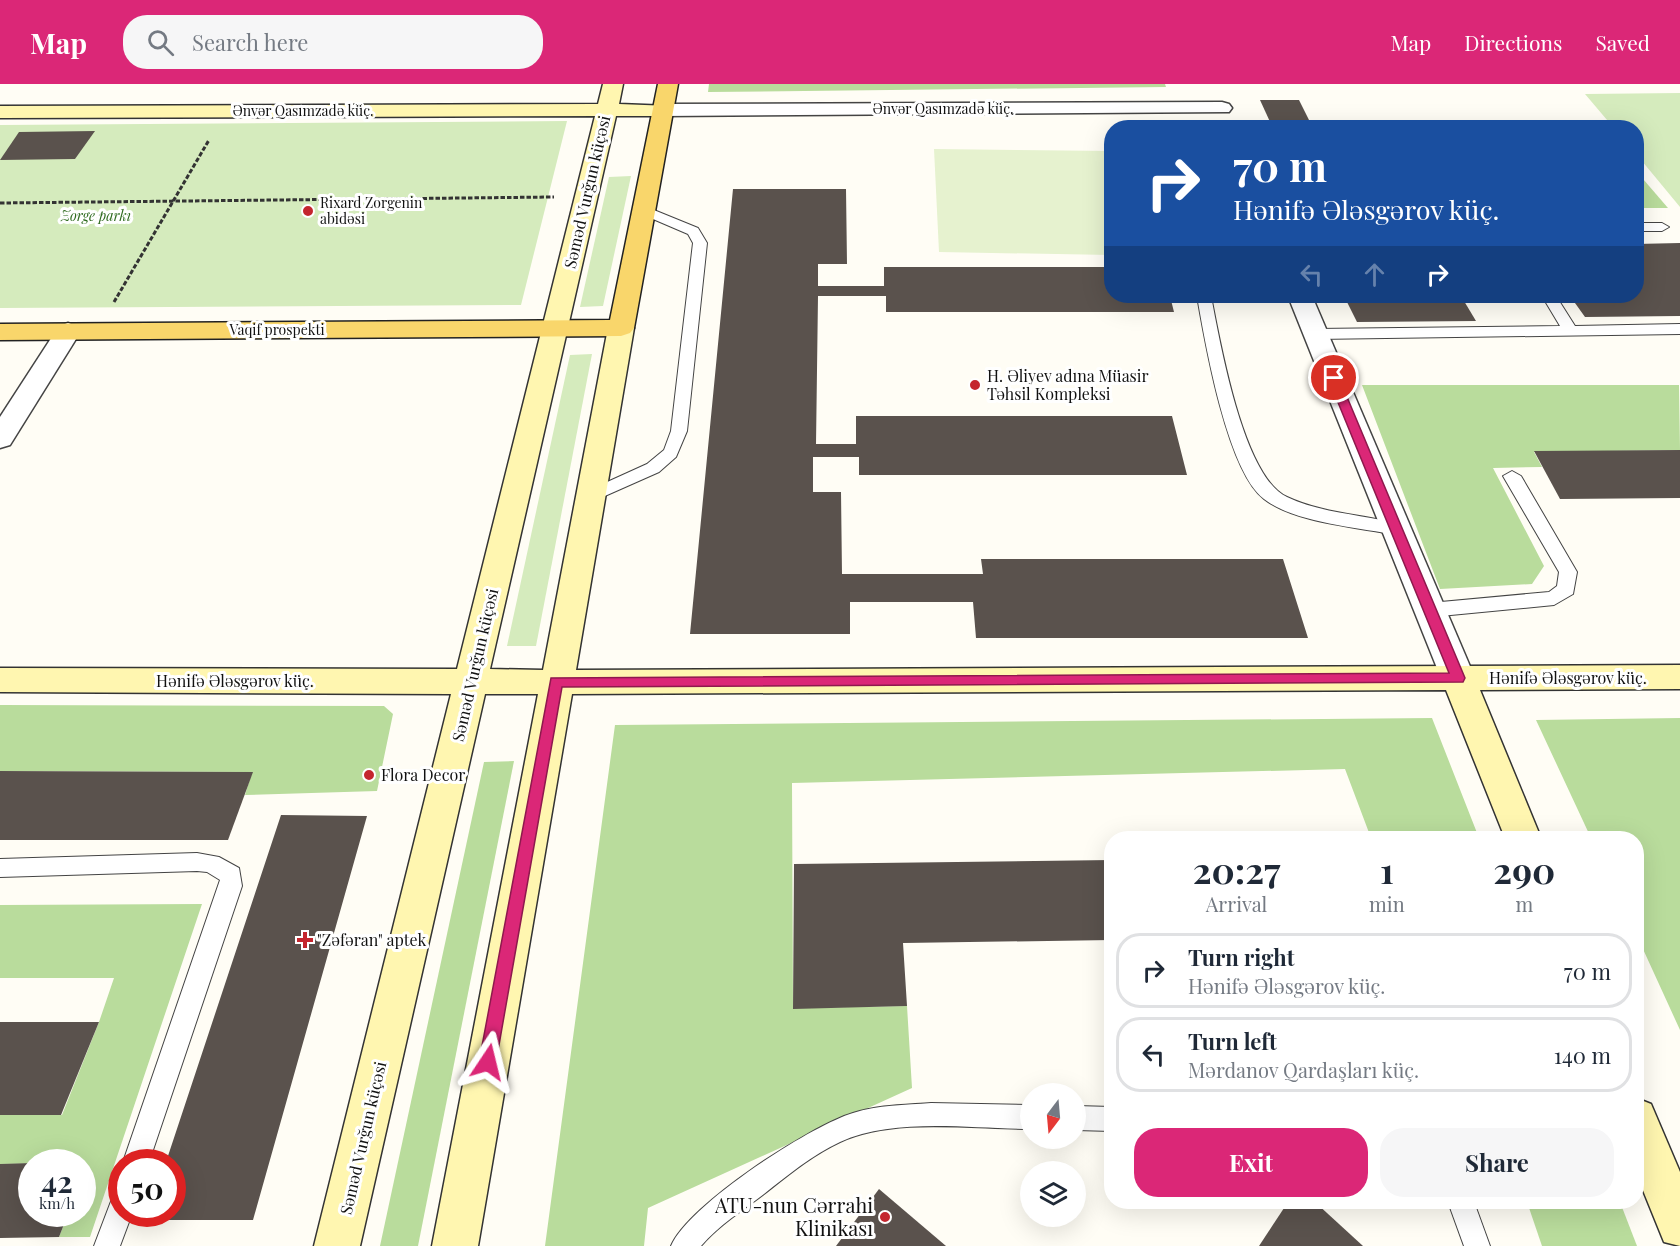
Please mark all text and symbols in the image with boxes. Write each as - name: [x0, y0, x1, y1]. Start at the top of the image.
- search box: [123, 15, 543, 69]
- text: Map: [30, 24, 87, 61]
- icon: search: [144, 26, 177, 59]
- text: Search here: [192, 27, 308, 57]
- text: Map: [1390, 28, 1431, 56]
- text: Directions: [1464, 28, 1562, 56]
- text: Saved: [1595, 28, 1650, 56]
- street label: Ənvər Qasımzadə küç.: [872, 99, 1014, 118]
- street label: Ənvər Qasımzadə küç.: [232, 101, 374, 120]
- street label: Səməd Vurğun küçəsi: [559, 113, 614, 271]
- text: 70 m: [1233, 137, 1327, 193]
- icon: right: [1134, 144, 1212, 222]
- text: Hənifə Ələsgərov küç.: [1233, 191, 1499, 227]
- place label: Rixard Zorgenin abidəsi: [320, 193, 423, 228]
- marker: Rixard Zorgenin abidəsi: [301, 204, 315, 218]
- park label: Zorge parkı: [60, 206, 131, 225]
- icon: left: [1295, 258, 1328, 291]
- icon: ahead: [1358, 258, 1391, 291]
- icon: right: [1421, 258, 1454, 291]
- street label: Vaqif prospekti: [228, 320, 325, 339]
- pin: [1308, 352, 1359, 403]
- icon: arrive: [1317, 361, 1350, 394]
- place label: H. Əliyev adına Müasir Təhsil Kompleksi: [987, 365, 1149, 404]
- marker: H. Əliyev adına Müasir Təhsil Kompleksi: [968, 378, 982, 392]
- street label: Səməd Vurğun küçəsi: [447, 586, 502, 744]
- street label: Hənifə Ələsgərov küç.: [1489, 667, 1647, 688]
- street label: Hənifə Ələsgərov küç.: [156, 670, 314, 691]
- place label: Flora Decor: [381, 764, 465, 785]
- marker: Flora Decor: [362, 768, 376, 782]
- text: 20:27: [1193, 845, 1280, 893]
- text: 1: [1380, 845, 1394, 893]
- text: 290: [1493, 845, 1555, 893]
- text: Arrival: [1206, 890, 1267, 917]
- text: min: [1369, 890, 1405, 917]
- text: m: [1515, 890, 1533, 917]
- place label: "Zəfəran" aptek: [317, 929, 427, 950]
- marker: "Zəfəran" aptek: [298, 933, 312, 947]
- text: Turn right: [1188, 942, 1294, 972]
- icon: right: [1137, 954, 1170, 987]
- text: 70 m: [1564, 956, 1611, 986]
- text: Hənifə Ələsgərov küç.: [1188, 972, 1385, 999]
- text: Turn left: [1188, 1026, 1277, 1056]
- position arrow: [456, 1030, 520, 1094]
- icon: left: [1137, 1038, 1170, 1071]
- text: 140 m: [1554, 1040, 1611, 1070]
- text: Mərdanov Qardaşları küç.: [1188, 1056, 1419, 1083]
- street label: Səməd Vurğun küçəsi: [335, 1059, 390, 1217]
- north arrow: [1020, 1083, 1086, 1149]
- map controls: [1020, 1083, 1086, 1227]
- button: Exit: [1134, 1128, 1368, 1197]
- button: Share: [1380, 1128, 1614, 1197]
- speed limit sign: 50: [108, 1149, 186, 1227]
- text: 42: [41, 1161, 73, 1201]
- button: layers: [1020, 1161, 1086, 1227]
- place label: ATU-nun Cərrahi Klinikası: [714, 1191, 873, 1241]
- text: km/h: [39, 1193, 75, 1213]
- marker: ATU-nun Cərrahi Klinikası: [878, 1210, 892, 1224]

